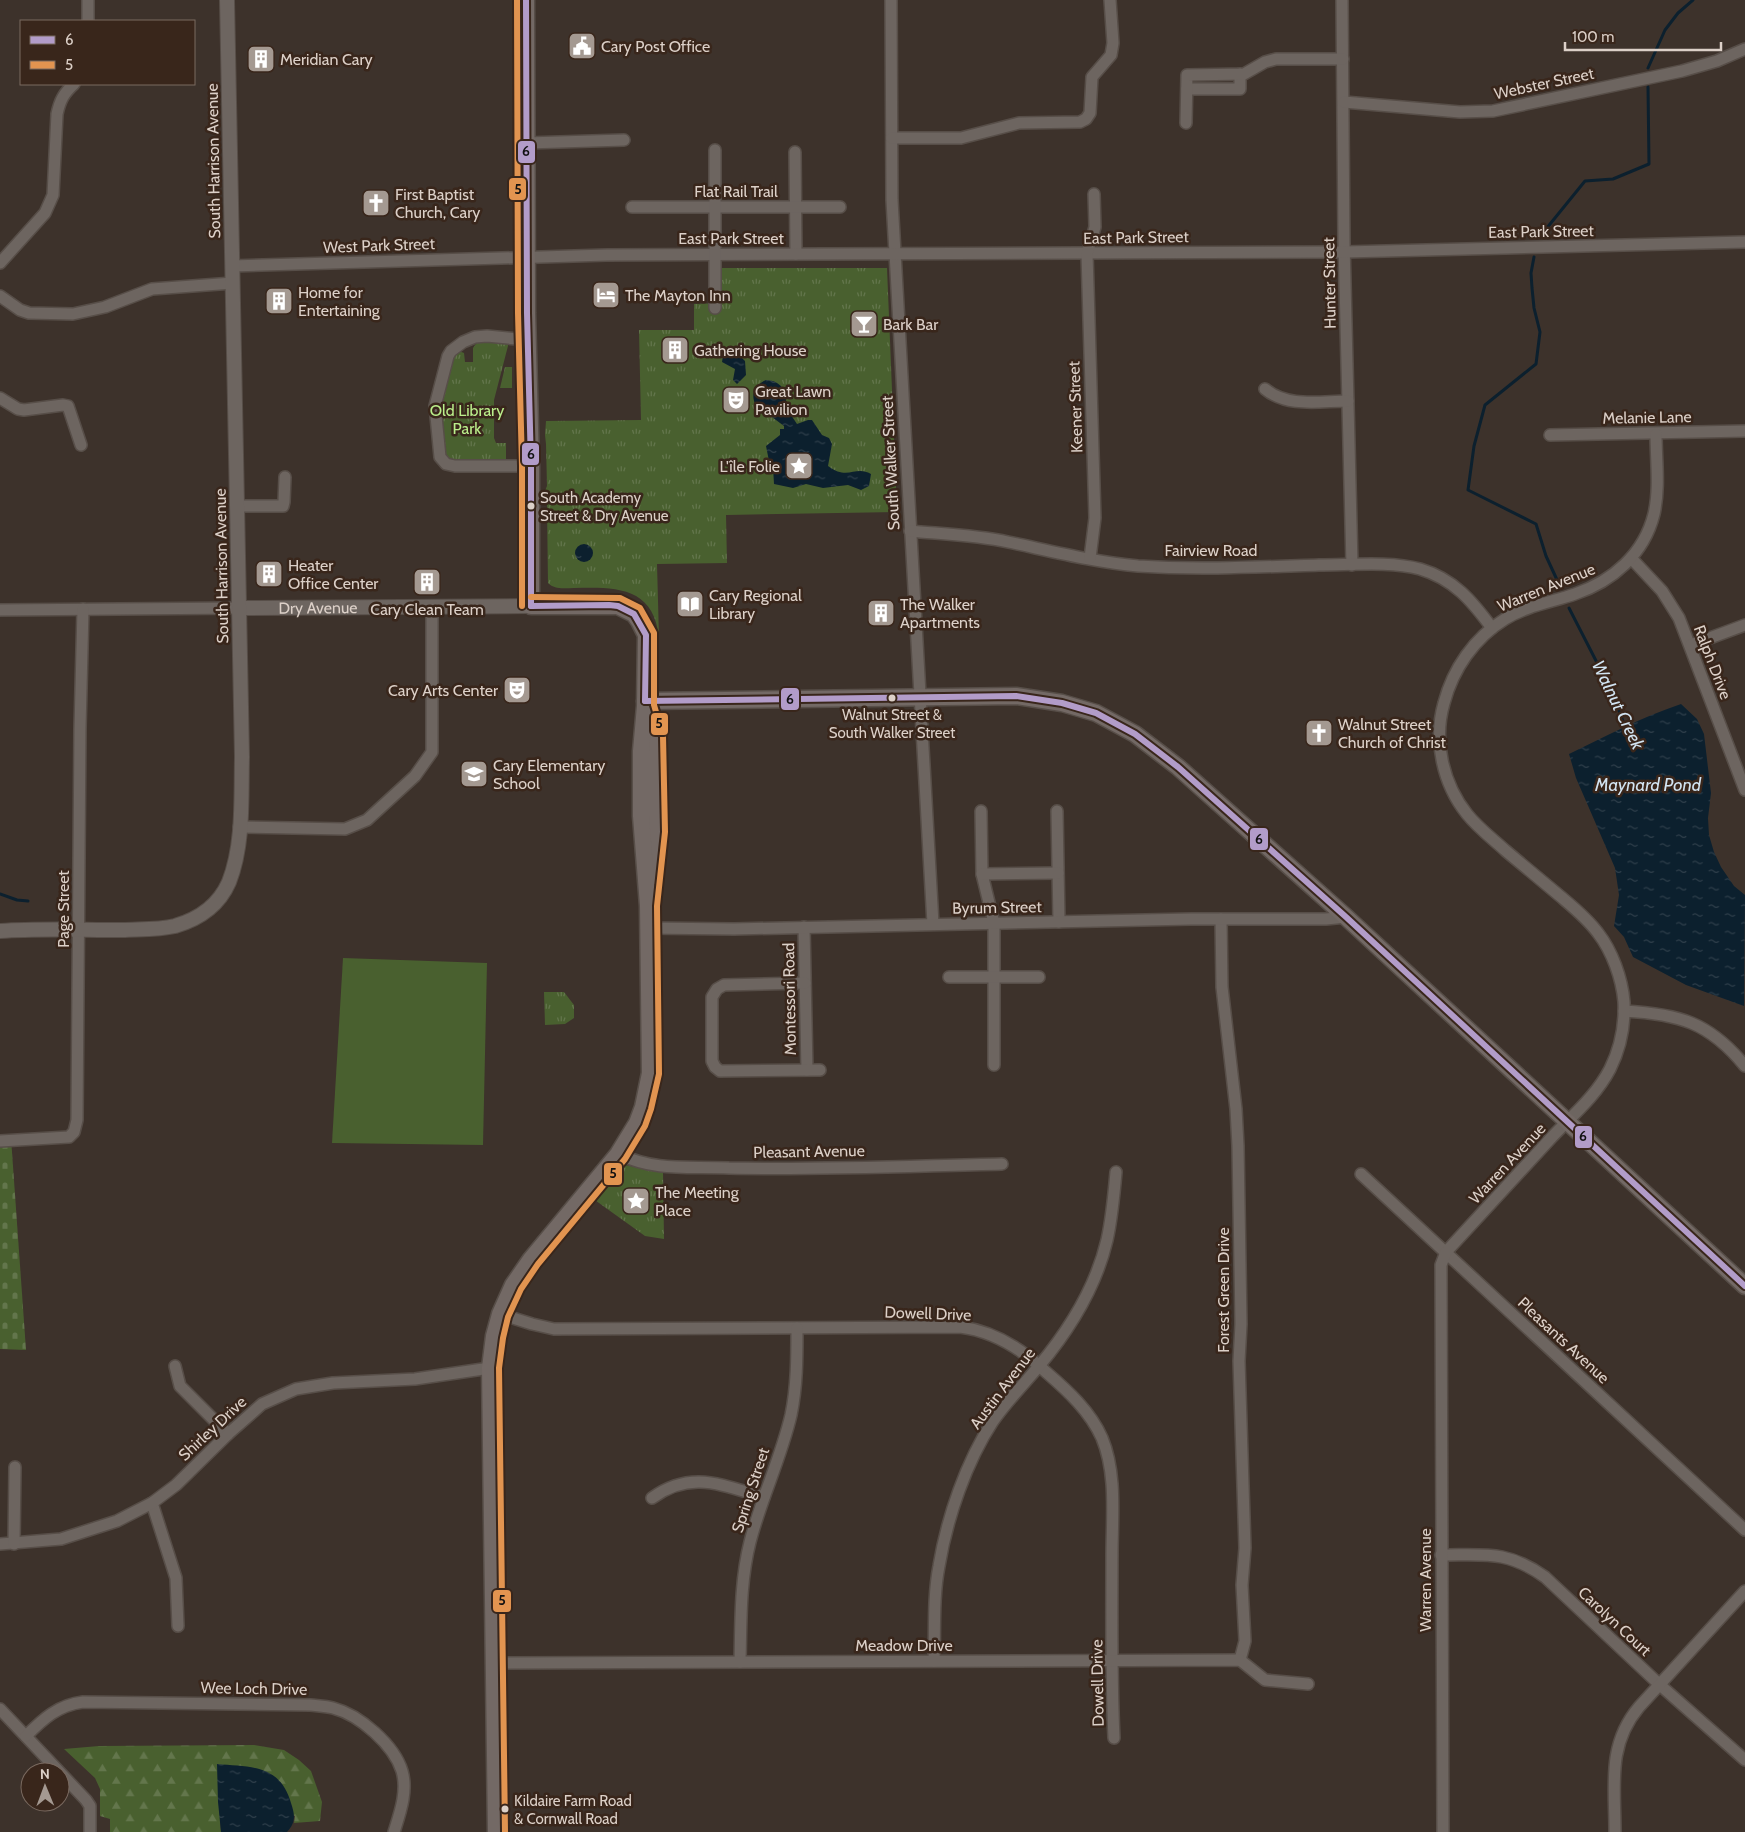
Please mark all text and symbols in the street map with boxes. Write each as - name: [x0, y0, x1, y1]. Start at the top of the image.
- legend: [20, 20, 195, 85]
- scale bar: [1565, 20, 1721, 52]
- text: 100 m: [1572, 28, 1614, 46]
- text: 6: [65, 31, 74, 49]
- public building icon: Cary Post Office: [567, 31, 597, 61]
- place label: Cary Post Office: [601, 37, 710, 56]
- building icon: Meridian Cary: [246, 44, 276, 74]
- place label: Meridian Cary: [280, 50, 373, 69]
- text: 5: [65, 56, 73, 74]
- street label: Webster Street: [1492, 64, 1596, 103]
- street label: South Harrison Avenue: [203, 83, 224, 239]
- line badge: 6: [517, 140, 536, 164]
- text: 6: [522, 142, 530, 160]
- line badge: 5: [508, 177, 527, 201]
- text: 5: [514, 180, 522, 198]
- street label: Flat Rail Trail: [694, 182, 778, 201]
- place label: First Baptist Church, Cary: [395, 185, 480, 222]
- church icon: First Baptist Church, Cary: [361, 188, 391, 218]
- street label: East Park Street: [1488, 221, 1595, 242]
- street label: East Park Street: [1083, 227, 1190, 248]
- street label: East Park Street: [678, 229, 784, 248]
- street label: West Park Street: [323, 234, 436, 257]
- street label: Hunter Street: [1319, 236, 1340, 329]
- hotel icon: The Mayton Inn: [591, 280, 621, 310]
- place label: Home for Entertaining: [298, 283, 381, 320]
- building icon: Home for Entertaining: [264, 286, 294, 316]
- place label: The Mayton Inn: [625, 286, 731, 305]
- bar icon: Bark Bar: [849, 309, 879, 339]
- place label: Bark Bar: [883, 315, 939, 334]
- building icon: Gathering House: [660, 335, 690, 365]
- place label: Gathering House: [694, 341, 807, 360]
- street label: Keener Street: [1064, 360, 1087, 453]
- place label: Great Lawn Pavilion: [755, 382, 831, 419]
- theatre icon: Great Lawn Pavilion: [721, 385, 751, 415]
- street label: South Walker Street: [877, 395, 904, 531]
- park label: Old Library Park: [430, 401, 504, 438]
- street label: Melanie Lane: [1602, 407, 1692, 428]
- line badge: 6: [521, 442, 540, 466]
- text: 6: [527, 445, 535, 463]
- place icon: L'île Folie: [784, 451, 814, 481]
- place label: L'île Folie: [720, 457, 780, 476]
- street label: South Harrison Avenue: [211, 488, 232, 644]
- place label: South Academy Street & Dry Avenue: [540, 489, 669, 525]
- marker: South Academy Street & Dry Avenue: [526, 501, 536, 511]
- street label: Fairview Road: [1165, 541, 1257, 560]
- place label: Heater Office Center: [288, 556, 379, 593]
- building icon: Heater Office Center: [254, 559, 284, 589]
- street label: Warren Avenue: [1495, 559, 1598, 616]
- building icon: Cary Clean Team: [412, 567, 442, 597]
- place label: Cary Regional Library: [709, 586, 802, 623]
- library icon: Cary Regional Library: [675, 589, 705, 619]
- place label: The Walker Apartments: [900, 595, 980, 632]
- street label: Dry Avenue: [278, 598, 358, 618]
- building icon: The Walker Apartments: [866, 598, 896, 628]
- place label: Cary Clean Team: [370, 600, 484, 619]
- street label: Ralph Drive: [1690, 622, 1735, 702]
- water label: Walnut Creek: [1587, 657, 1650, 754]
- theatre icon: Cary Arts Center: [502, 675, 532, 705]
- place label: Cary Arts Center: [388, 681, 499, 700]
- line badge: 6: [780, 687, 800, 711]
- text: 6: [786, 690, 794, 708]
- marker: Walnut Street & South Walker Street: [887, 693, 897, 703]
- place label: Walnut Street & South Walker Street: [829, 706, 955, 742]
- line badge: 5: [650, 712, 669, 736]
- text: 5: [655, 714, 663, 732]
- place label: Walnut Street Church of Christ: [1338, 715, 1447, 752]
- church icon: Walnut Street Church of Christ: [1304, 718, 1334, 748]
- place label: Cary Elementary School: [493, 756, 605, 793]
- school or university icon: Cary Elementary School: [459, 759, 489, 789]
- water label: Maynard Pond: [1594, 774, 1702, 796]
- line badge: 6: [1249, 827, 1269, 851]
- text: 6: [1255, 830, 1263, 848]
- street label: Page Street: [54, 870, 73, 948]
- street label: Byrum Street: [952, 897, 1043, 918]
- street label: Montessori Road: [779, 942, 800, 1056]
- street label: Warren Avenue: [1465, 1119, 1550, 1208]
- line badge: 6: [1574, 1125, 1593, 1149]
- text: 6: [1579, 1127, 1587, 1145]
- street label: Pleasant Avenue: [753, 1141, 865, 1162]
- line badge: 5: [603, 1162, 623, 1186]
- text: 5: [609, 1164, 617, 1182]
- place label: The Meeting Place: [655, 1183, 740, 1220]
- place icon: The Meeting Place: [621, 1186, 651, 1216]
- street label: Forest Green Drive: [1214, 1227, 1233, 1353]
- street label: Pleasants Avenue: [1514, 1293, 1613, 1388]
- street label: Dowell Drive: [884, 1302, 972, 1325]
- street label: Austin Avenue: [966, 1344, 1039, 1433]
- street label: Shirley Drive: [175, 1392, 250, 1465]
- street label: Spring Street: [728, 1445, 773, 1535]
- street label: Warren Avenue: [1416, 1528, 1435, 1632]
- street label: Carolyn Court: [1574, 1583, 1655, 1660]
- line badge: 5: [492, 1589, 512, 1613]
- text: 5: [498, 1591, 506, 1609]
- street label: Meadow Drive: [855, 1636, 953, 1655]
- street label: Dowell Drive: [1087, 1639, 1108, 1727]
- street label: Wee Loch Drive: [201, 1678, 307, 1699]
- north arrow: [20, 1762, 70, 1812]
- text: N: [40, 1765, 50, 1783]
- place label: Kildaire Farm Road & Cornwall Road: [514, 1792, 632, 1828]
- marker: Kildaire Farm Road & Cornwall Road: [500, 1804, 510, 1814]

